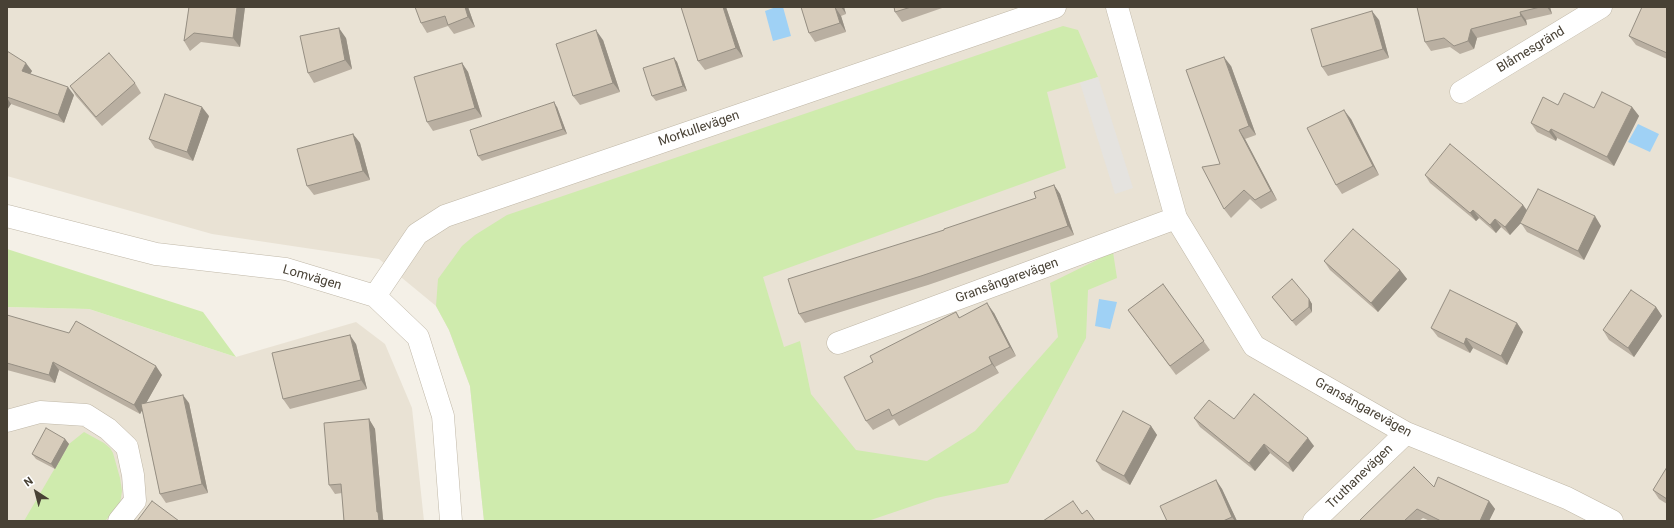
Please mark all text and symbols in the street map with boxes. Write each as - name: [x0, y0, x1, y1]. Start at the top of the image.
- street label: Blåmesgränd: [1494, 24, 1568, 76]
- street label: Morkullevägen: [656, 108, 742, 150]
- street label: Gransångarevägen: [953, 255, 1061, 307]
- street label: Lomvägen: [281, 262, 343, 294]
- street label: Gransångarevägen: [1312, 375, 1414, 441]
- street label: Truthanevägen: [1324, 442, 1396, 512]
- north arrow: [16, 472, 56, 512]
- text: N: [22, 474, 36, 489]

